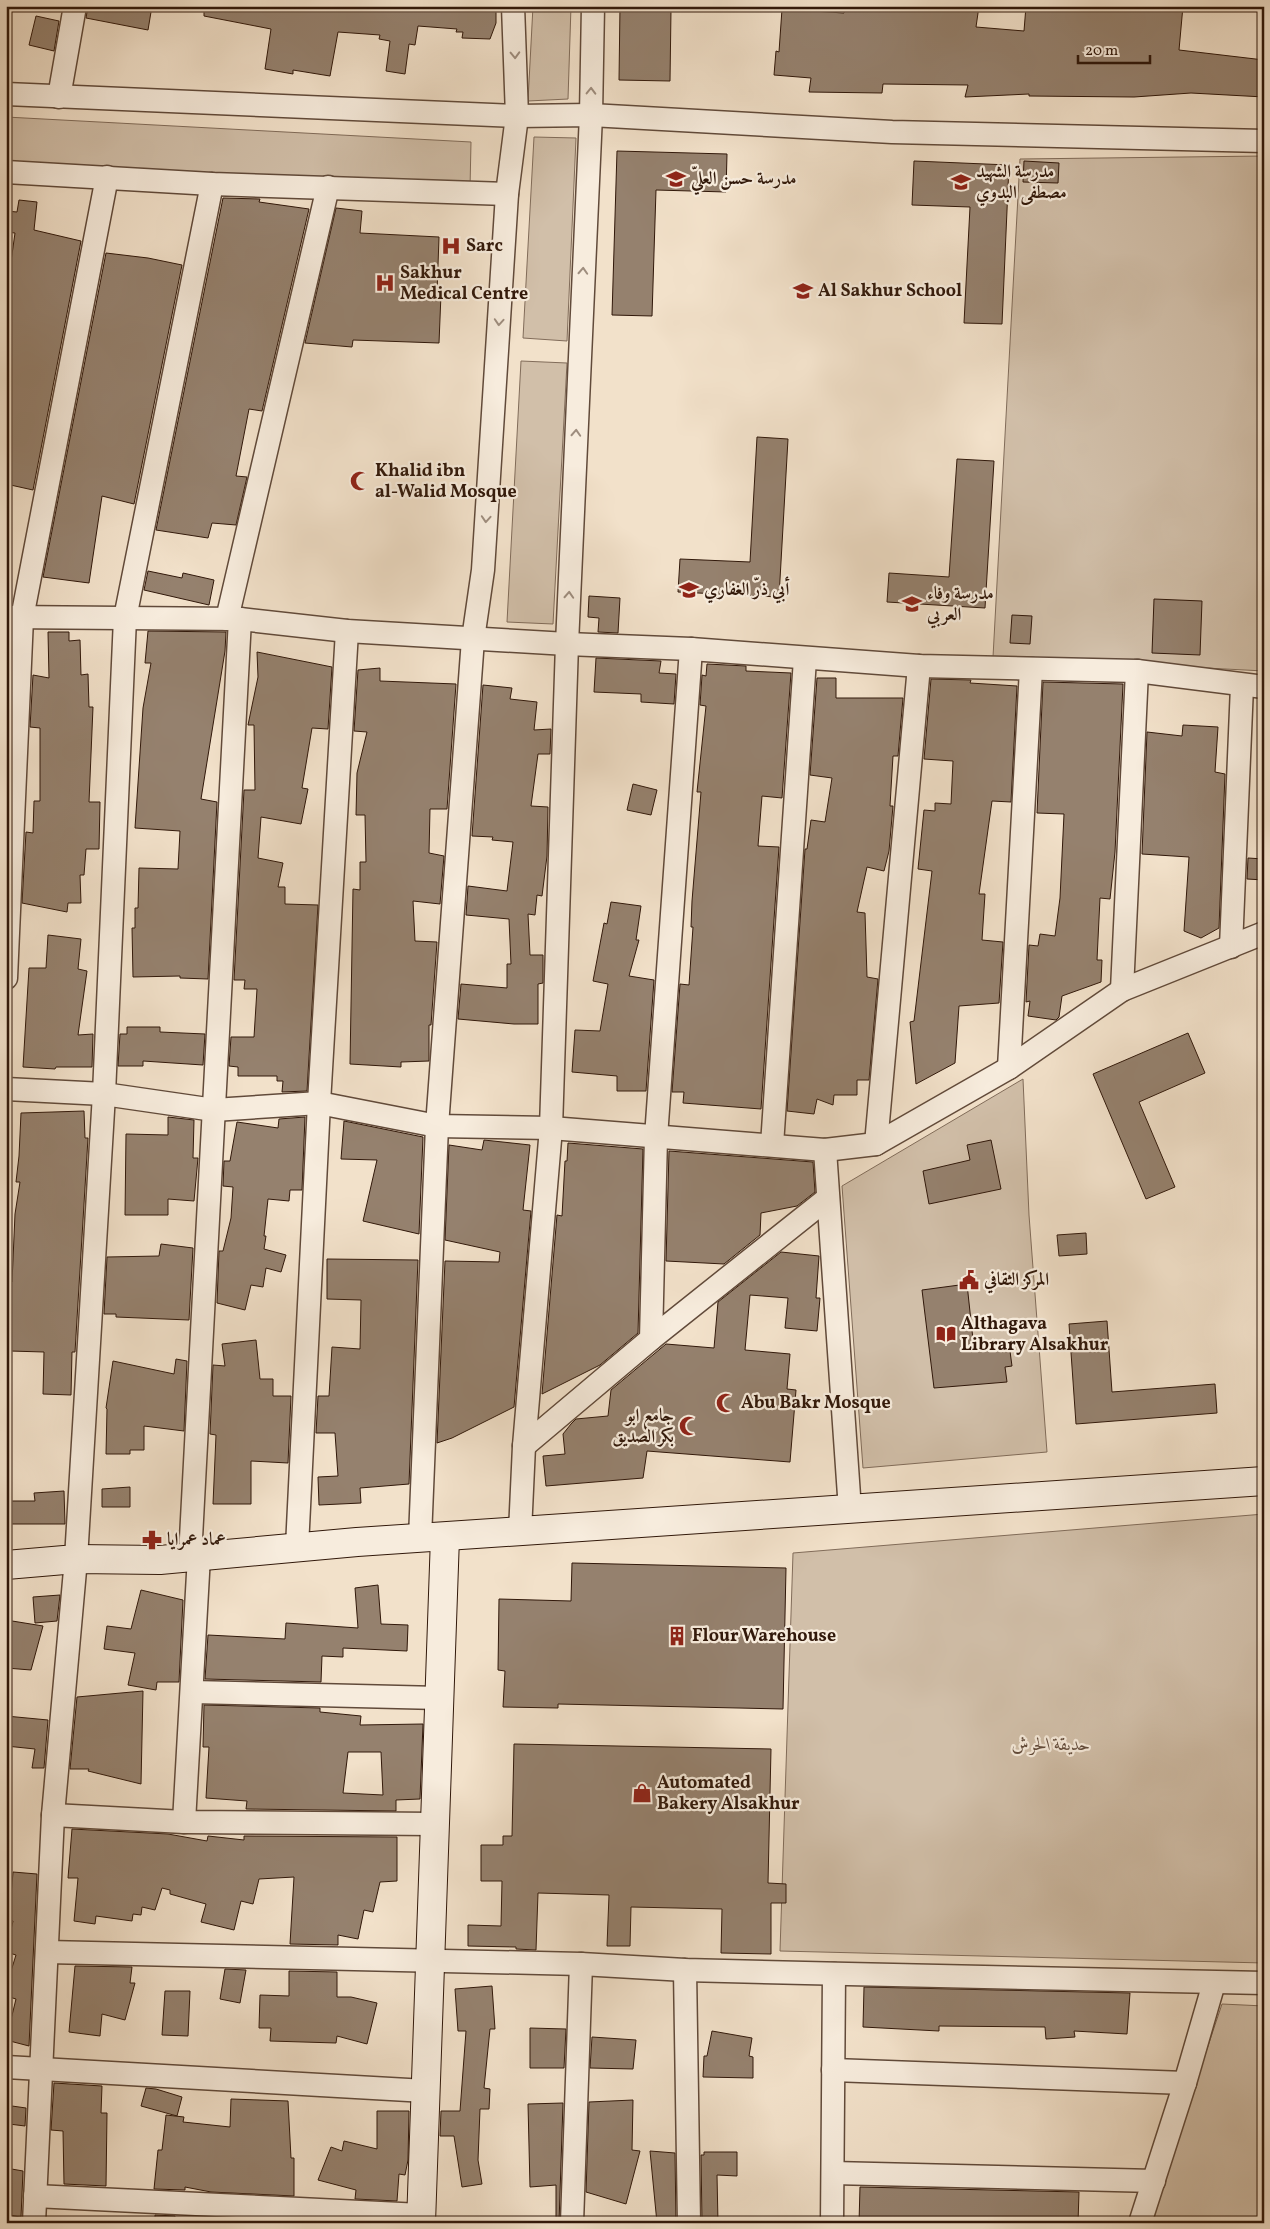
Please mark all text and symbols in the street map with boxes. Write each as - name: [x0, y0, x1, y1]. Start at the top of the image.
- scale bar: [1078, 32, 1150, 64]
- text: 20 m: [1085, 41, 1118, 62]
- one-way arrow: [509, 51, 520, 59]
- one-way arrow: [586, 87, 596, 94]
- place label: مدرسة الشهيد مصطفى البدوي: [976, 160, 1067, 207]
- place label: مدرسة حسن العليّ: [690, 166, 797, 196]
- school or university icon: مدرسة حسن العليّ: [665, 168, 687, 190]
- school or university icon: مدرسة الشهيد مصطفى البدوي: [950, 171, 972, 193]
- place label: Sarc: [466, 234, 503, 259]
- hospital icon: Sarc: [440, 235, 462, 257]
- place label: Sakhur Medical Centre: [400, 261, 528, 307]
- one-way arrow: [578, 267, 589, 275]
- hospital icon: Sakhur Medical Centre: [374, 272, 396, 294]
- place label: Al Sakhur School: [818, 279, 962, 304]
- school or university icon: Al Sakhur School: [792, 280, 814, 302]
- one-way arrow: [493, 318, 504, 326]
- one-way arrow: [571, 429, 582, 437]
- place label: Khalid ibn al-Walid Mosque: [375, 459, 517, 505]
- mosque icon: Khalid ibn al-Walid Mosque: [349, 470, 371, 492]
- one-way arrow: [481, 515, 492, 523]
- place label: أبي ذرّ الغفاري: [704, 576, 790, 604]
- school or university icon: أبي ذرّ الغفاري: [678, 579, 700, 601]
- place label: مدرسة وفاء العربي: [926, 582, 994, 629]
- one-way arrow: [563, 591, 574, 599]
- school or university icon: مدرسة وفاء العربي: [901, 593, 923, 615]
- place label: المركز الثقافي: [983, 1268, 1049, 1294]
- public building icon: المركز الثقافي: [958, 1269, 980, 1291]
- place label: Althagava Library Alsakhur: [961, 1312, 1109, 1358]
- library icon: Althagava Library Alsakhur: [935, 1323, 957, 1345]
- place label: Abu Bakr Mosque: [741, 1391, 891, 1416]
- mosque icon: Abu Bakr Mosque: [715, 1392, 737, 1414]
- place label: جامع ابو بكر الصديق: [612, 1404, 674, 1450]
- mosque icon: جامع ابو بكر الصديق: [678, 1415, 700, 1437]
- place label: عماد عمرايا: [167, 1528, 226, 1553]
- pharmacy icon: عماد عمرايا: [141, 1529, 163, 1551]
- place label: Flour Warehouse: [692, 1624, 836, 1649]
- building icon: Flour Warehouse: [666, 1625, 688, 1647]
- park label: حديقة الحرش: [1012, 1733, 1090, 1758]
- place label: Automated Bakery Alsakhur: [657, 1771, 800, 1817]
- shop icon: Automated Bakery Alsakhur: [631, 1782, 653, 1804]

